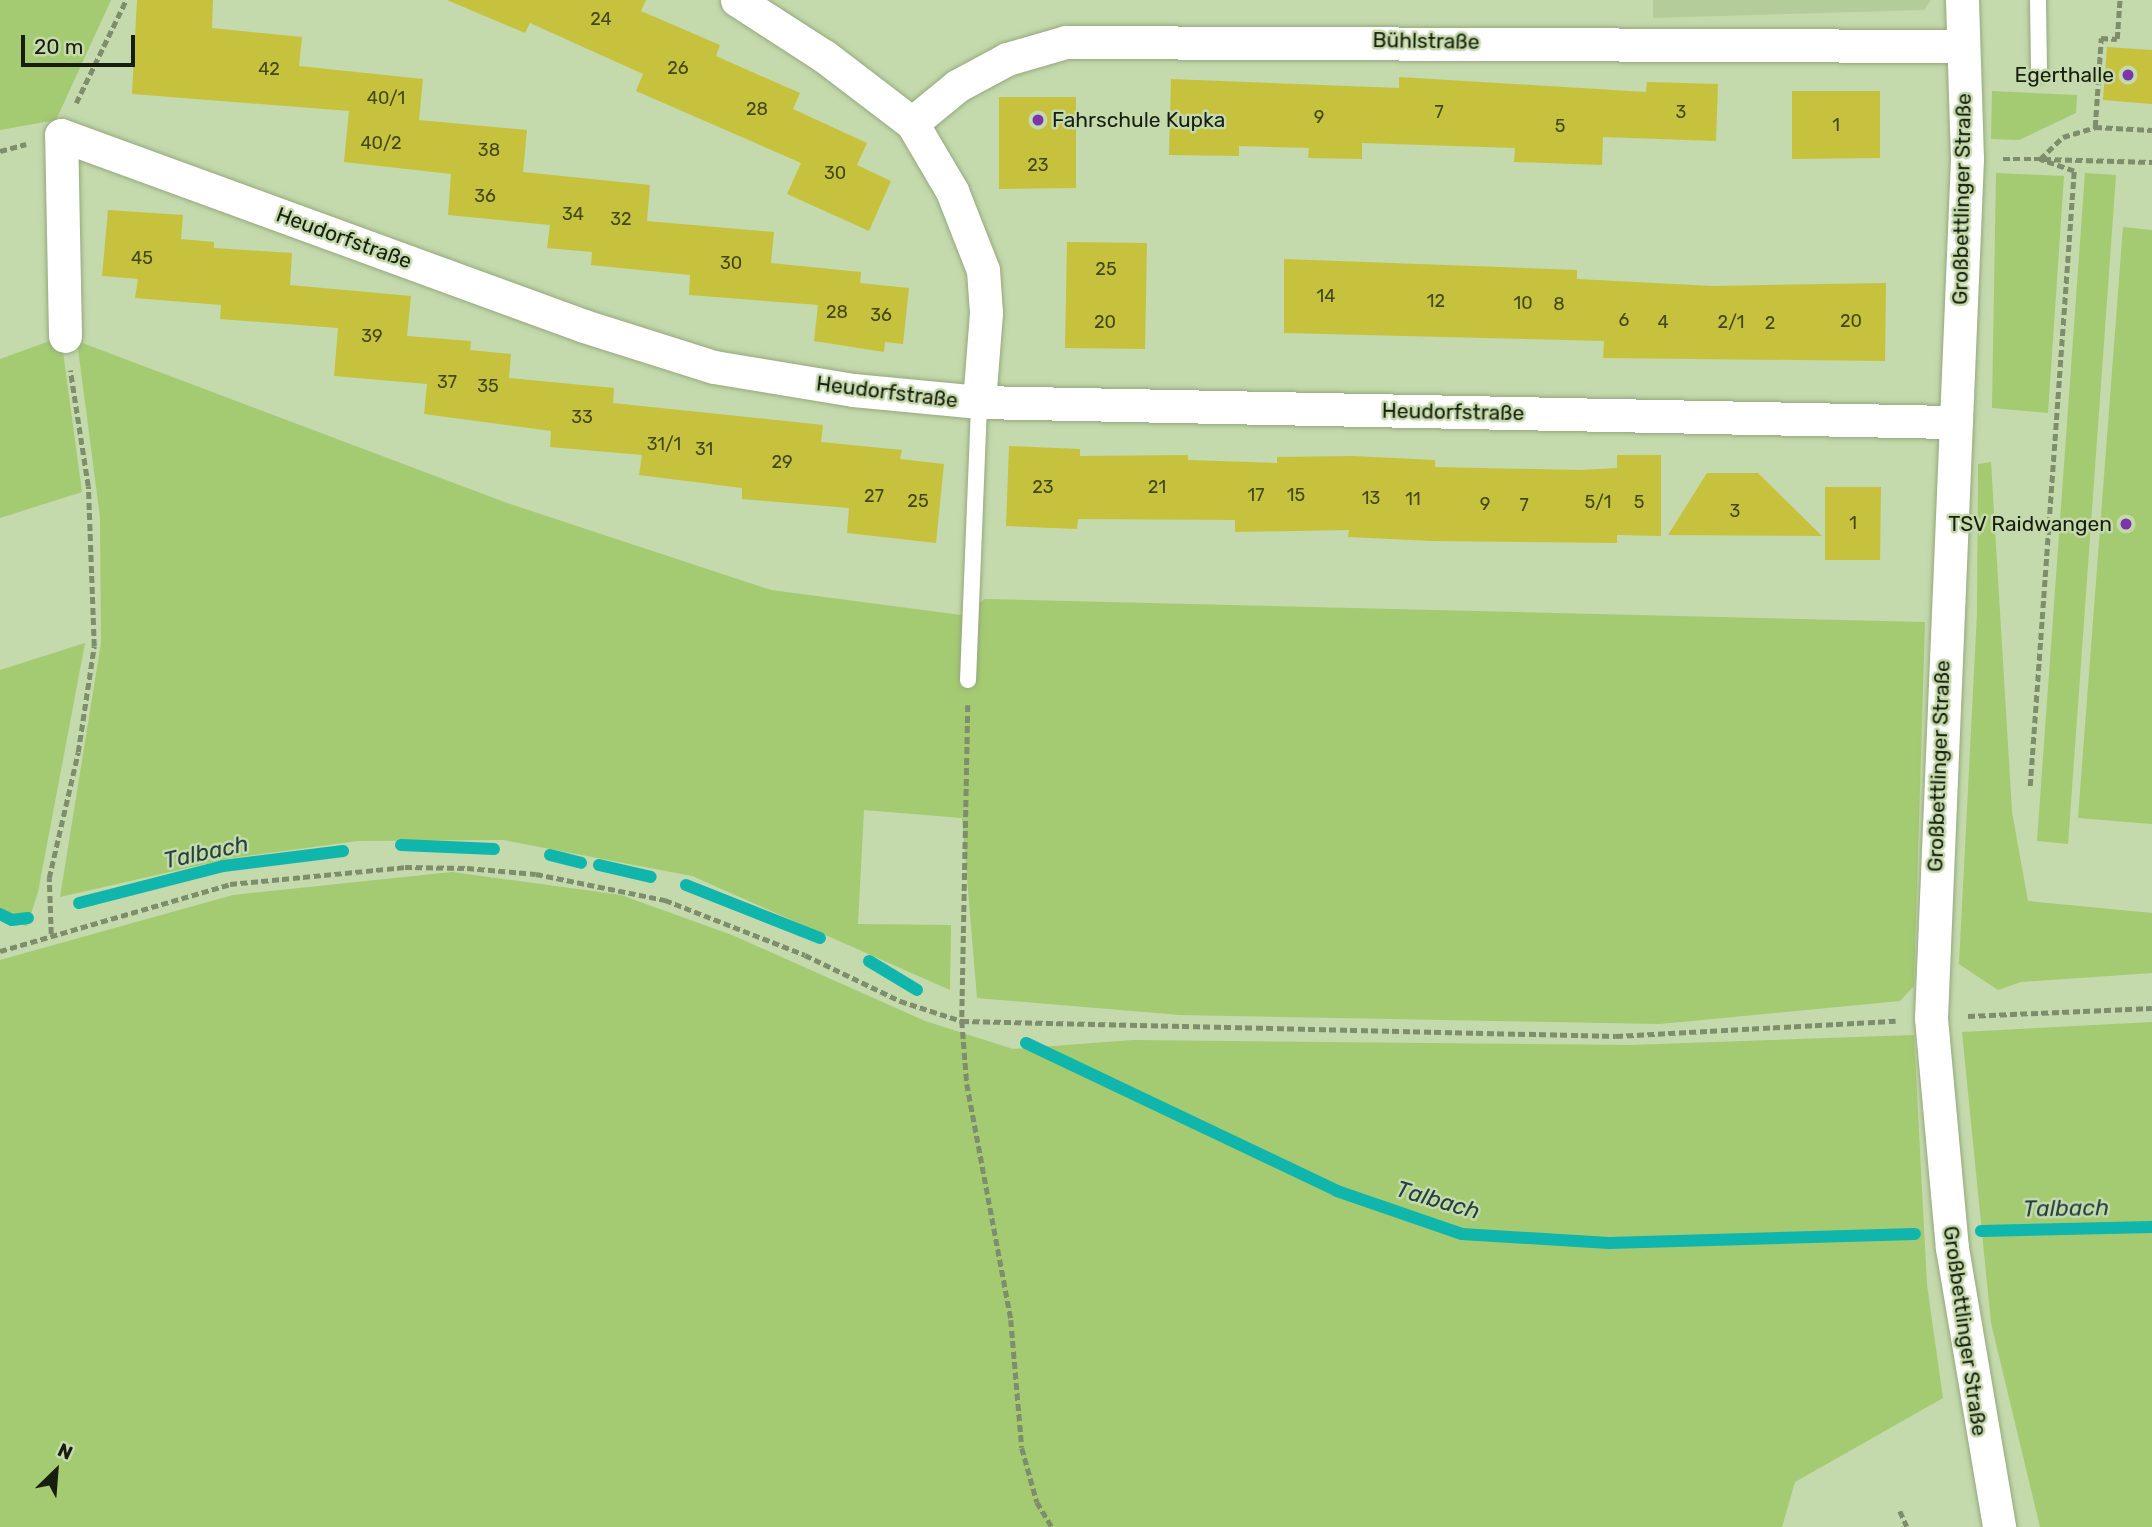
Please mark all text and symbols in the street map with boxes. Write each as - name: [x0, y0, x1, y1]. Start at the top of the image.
- house number: 24: [590, 8, 612, 30]
- scale bar: [24, 21, 138, 65]
- street label: Bühlstraße: [1372, 27, 1480, 55]
- text: 20 m: [34, 34, 83, 59]
- house number: 26: [667, 57, 689, 79]
- house number: 42: [258, 58, 280, 80]
- place label: Egerthalle: [2015, 62, 2114, 88]
- marker: Egerthalle: [2120, 67, 2136, 83]
- house number: 40/1: [367, 87, 405, 109]
- street label: Großbettlinger Straße: [1948, 93, 1976, 305]
- house number: 28: [746, 98, 768, 120]
- house number: 7: [1434, 101, 1444, 123]
- house number: 3: [1676, 101, 1686, 123]
- house number: 9: [1314, 106, 1324, 128]
- place label: Fahrschule Kupka: [1052, 107, 1225, 133]
- marker: Fahrschule Kupka: [1030, 112, 1046, 128]
- house number: 1: [1832, 114, 1840, 136]
- house number: 5: [1555, 115, 1565, 137]
- house number: 40/2: [360, 132, 402, 154]
- house number: 38: [478, 139, 500, 161]
- house number: 23: [1027, 154, 1049, 176]
- house number: 30: [824, 162, 846, 184]
- house number: 36: [474, 185, 496, 207]
- street label: Heudorfstraße: [273, 202, 415, 274]
- house number: 34: [562, 203, 584, 225]
- house number: 32: [610, 208, 632, 230]
- house number: 45: [131, 247, 153, 269]
- house number: 30: [720, 252, 742, 274]
- house number: 25: [1095, 258, 1117, 280]
- house number: 14: [1317, 285, 1335, 307]
- house number: 12: [1427, 290, 1445, 312]
- house number: 10: [1513, 292, 1533, 314]
- house number: 8: [1553, 293, 1565, 315]
- house number: 28: [826, 301, 848, 323]
- house number: 36: [870, 304, 892, 326]
- house number: 6: [1619, 309, 1629, 331]
- house number: 20: [1840, 310, 1862, 332]
- house number: 20: [1094, 311, 1116, 333]
- house number: 4: [1657, 311, 1669, 333]
- house number: 2/1: [1718, 311, 1744, 333]
- house number: 2: [1765, 312, 1775, 334]
- house number: 39: [361, 325, 383, 347]
- house number: 37: [437, 371, 457, 393]
- street label: Heudorfstraße: [815, 371, 959, 413]
- house number: 35: [477, 375, 499, 397]
- street label: Heudorfstraße: [1382, 398, 1524, 426]
- house number: 33: [571, 406, 593, 428]
- house number: 31/1: [647, 433, 681, 455]
- house number: 31: [695, 438, 713, 460]
- house number: 29: [771, 451, 793, 473]
- house number: 23: [1032, 476, 1054, 498]
- house number: 21: [1148, 476, 1166, 498]
- house number: 17: [1248, 484, 1264, 506]
- house number: 15: [1287, 484, 1305, 506]
- house number: 27: [864, 485, 884, 507]
- house number: 13: [1362, 487, 1380, 509]
- house number: 11: [1405, 488, 1421, 510]
- house number: 25: [907, 490, 929, 512]
- house number: 5/1: [1585, 491, 1611, 513]
- house number: 5: [1634, 491, 1644, 513]
- house number: 9: [1480, 493, 1490, 515]
- house number: 7: [1519, 494, 1529, 516]
- house number: 3: [1730, 500, 1740, 522]
- place label: TSV Raidwangen: [1948, 511, 2112, 537]
- house number: 1: [1849, 512, 1857, 534]
- marker: TSV Raidwangen: [2118, 516, 2134, 532]
- street label: Großbettlinger Straße: [1923, 660, 1955, 872]
- water label: Talbach: [161, 830, 251, 874]
- water label: Talbach: [1393, 1175, 1483, 1225]
- water label: Talbach: [2023, 1193, 2109, 1223]
- street label: Großbettlinger Straße: [1938, 1224, 1992, 1438]
- north arrow: [21, 1436, 91, 1506]
- text: N: [54, 1438, 76, 1465]

